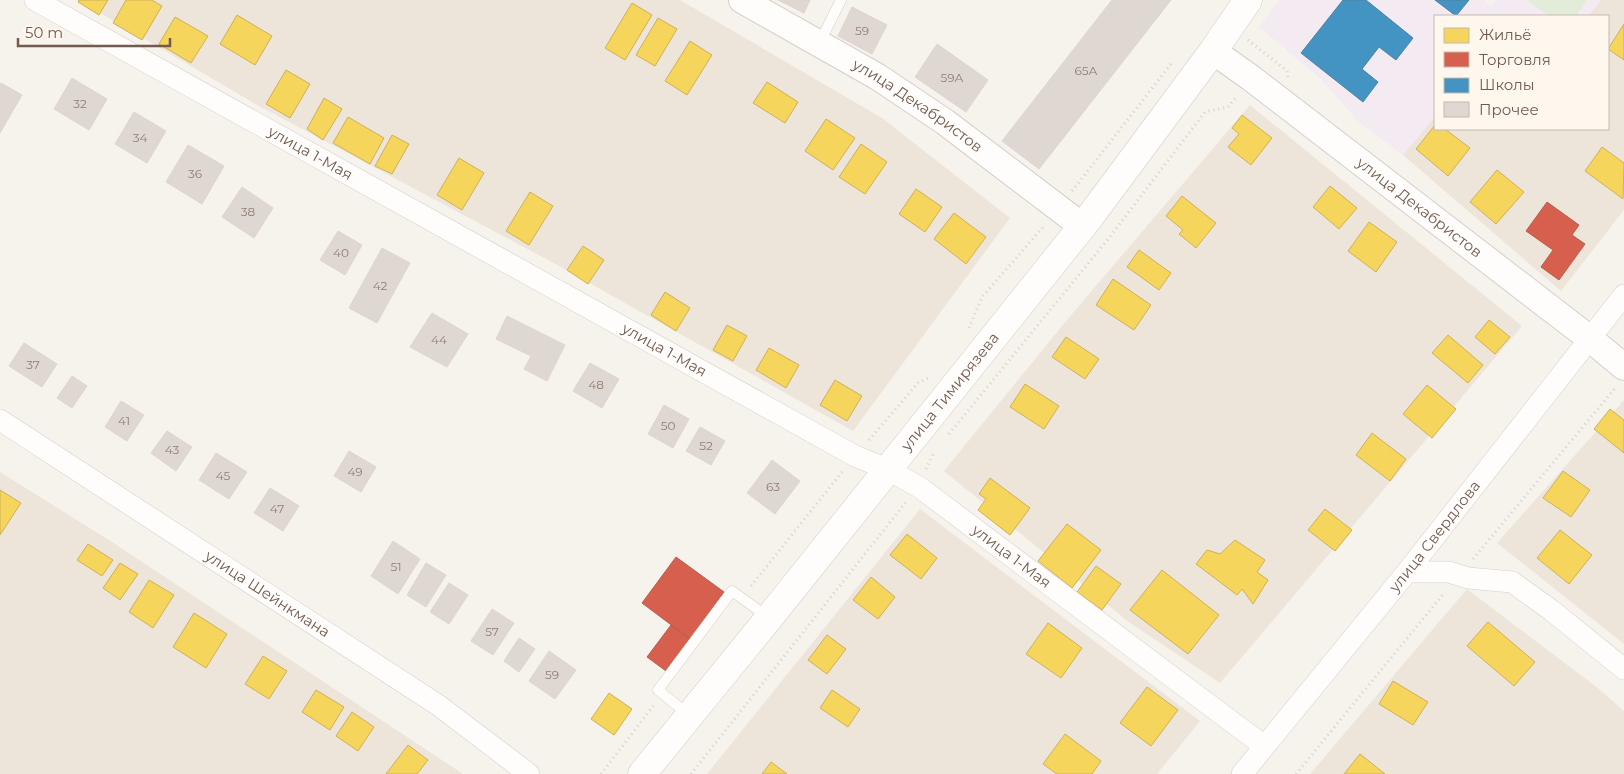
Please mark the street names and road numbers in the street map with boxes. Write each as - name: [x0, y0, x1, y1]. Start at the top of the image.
- street label: улица Декабристов: [848, 54, 987, 156]
- street label: улица 1-Мая: [264, 121, 356, 184]
- street label: улица Декабристов: [1352, 152, 1486, 261]
- street label: улица 1-Мая: [618, 318, 710, 381]
- street label: улица Тимирязева: [896, 328, 1003, 455]
- street label: улица Свердлова: [1384, 476, 1484, 596]
- street label: улица 1-Мая: [967, 519, 1055, 592]
- street label: улица Шейнкмана: [201, 545, 334, 641]

